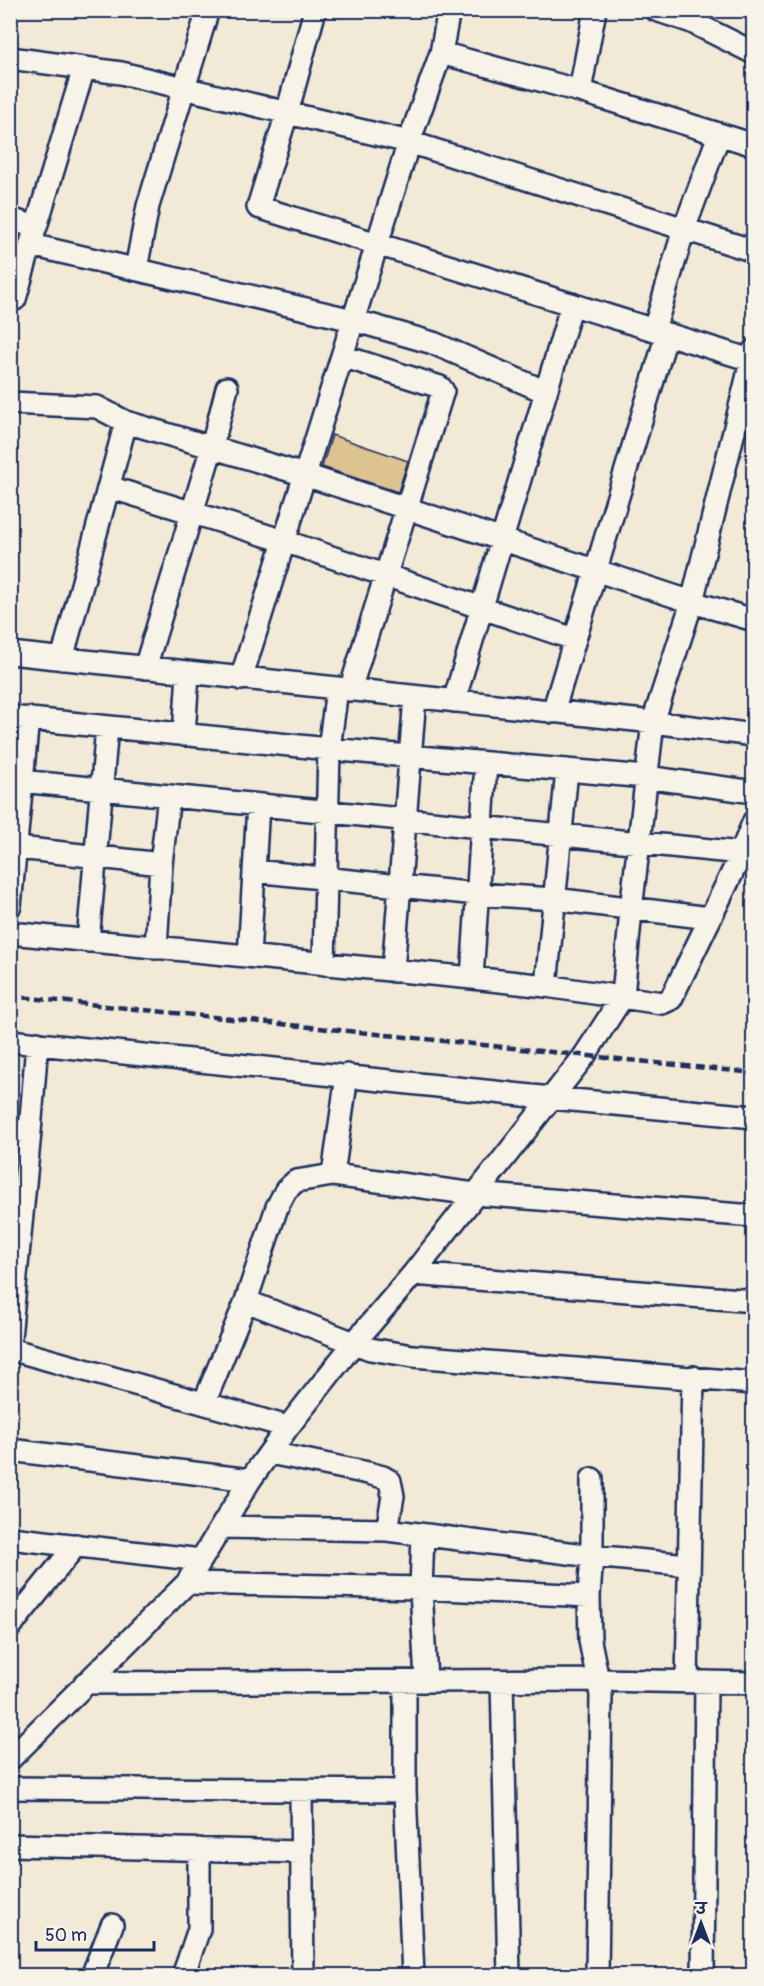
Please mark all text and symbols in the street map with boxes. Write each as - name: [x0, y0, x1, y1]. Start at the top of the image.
- north arrow: [671, 1893, 731, 1953]
- text: उ: [694, 1899, 708, 1919]
- scale bar: [36, 1914, 154, 1952]
- text: 50 m: [45, 1924, 87, 1947]

